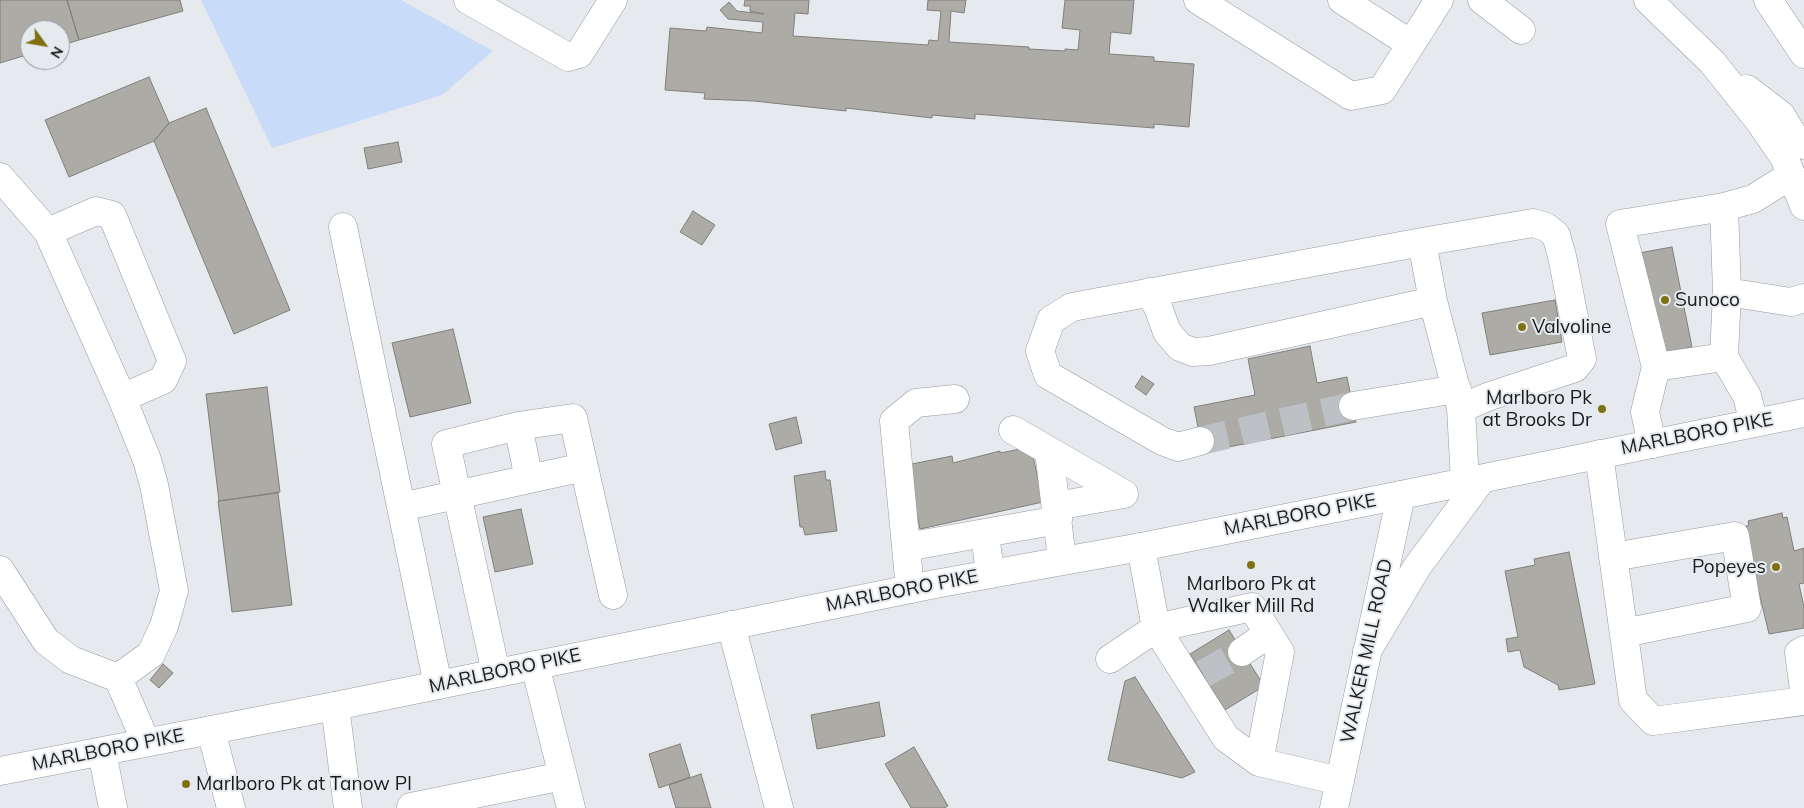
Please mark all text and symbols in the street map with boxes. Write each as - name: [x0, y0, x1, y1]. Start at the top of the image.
- north arrow: [20, 20, 70, 70]
- text: N: [46, 43, 67, 62]
- place label: Sunoco: [1675, 289, 1740, 311]
- marker: Sunoco: [1659, 294, 1671, 306]
- place label: Valvoline: [1532, 316, 1611, 338]
- marker: Valvoline: [1516, 321, 1528, 333]
- place label: Marlboro Pk at Brooks Dr: [1483, 387, 1592, 431]
- marker: Marlboro Pk at Brooks Dr: [1596, 403, 1608, 415]
- street label: MARLBORO PIKE: [1619, 408, 1775, 460]
- street label: MARLBORO PIKE: [1222, 489, 1378, 541]
- place label: Popeyes: [1692, 556, 1766, 578]
- street label: WALKER MILL ROAD: [1336, 557, 1398, 745]
- marker: Marlboro Pk at Walker Mill Rd: [1245, 559, 1257, 571]
- marker: Popeyes: [1770, 561, 1782, 573]
- street label: MARLBORO PIKE: [824, 565, 980, 617]
- place label: Marlboro Pk at Walker Mill Rd: [1186, 573, 1316, 617]
- street label: MARLBORO PIKE: [427, 644, 583, 698]
- street label: MARLBORO PIKE: [30, 724, 186, 776]
- place label: Marlboro Pk at Tanow Pl: [196, 773, 412, 795]
- marker: Marlboro Pk at Tanow Pl: [180, 778, 192, 790]

